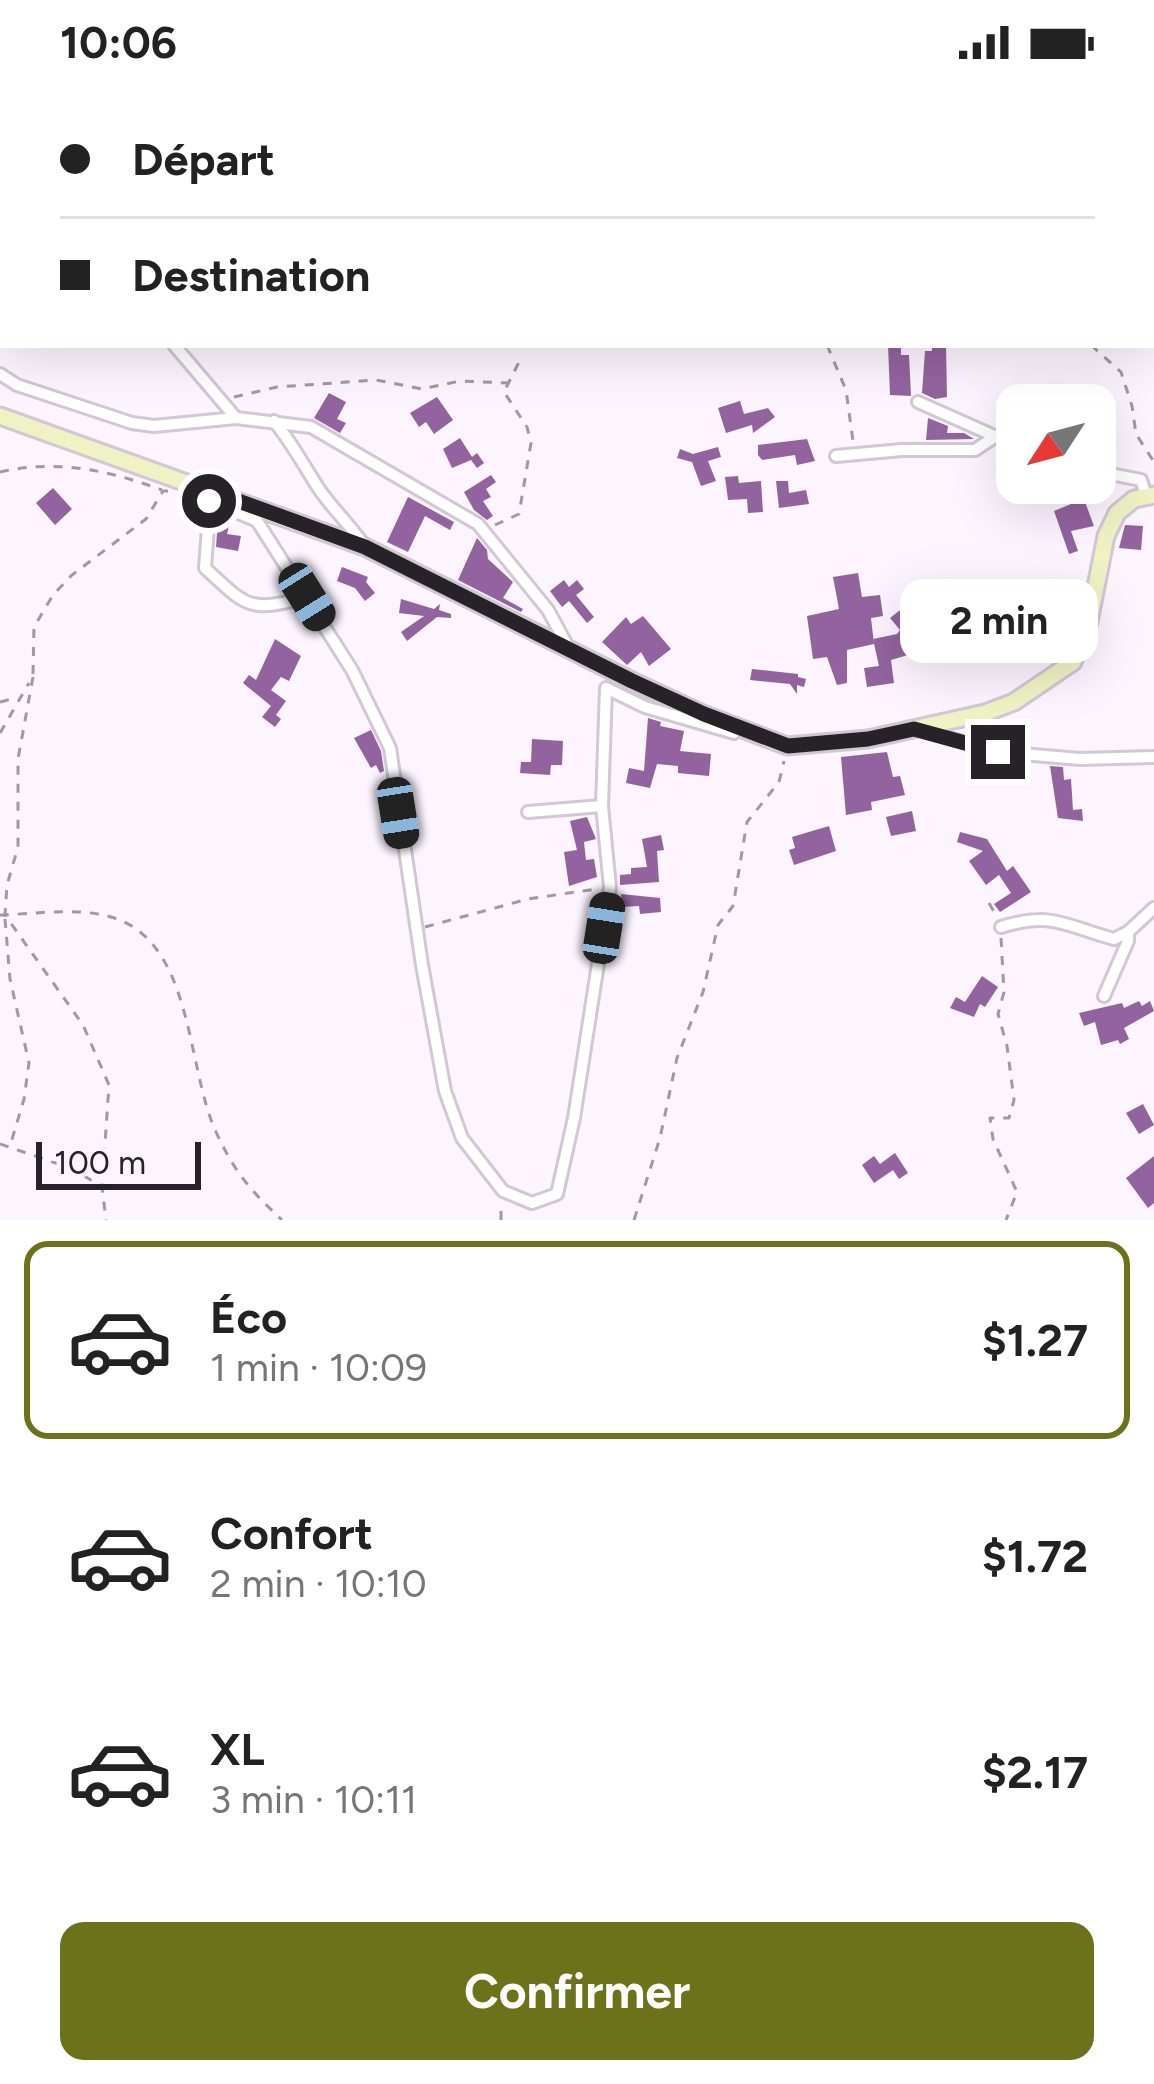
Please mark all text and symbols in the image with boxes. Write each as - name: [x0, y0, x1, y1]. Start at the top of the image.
- text: 10:06: [60, 15, 177, 69]
- text: Départ: [132, 132, 275, 186]
- text: Destination: [132, 248, 370, 302]
- north arrow: [996, 384, 1116, 504]
- map controls: [996, 384, 1116, 504]
- route start: [182, 474, 236, 528]
- car: [273, 557, 341, 637]
- callout: 2 min: [899, 578, 1097, 662]
- text: 2 min: [950, 597, 1048, 644]
- route end: [971, 725, 1025, 779]
- car: [375, 775, 421, 851]
- car: [581, 890, 627, 966]
- scale bar: [36, 1136, 201, 1189]
- text: 100 m: [54, 1143, 146, 1182]
- icon: car: [66, 1286, 174, 1394]
- text: Éco: [210, 1290, 287, 1344]
- text: $1.27: [982, 1313, 1088, 1367]
- text: 1 min · 10:09: [210, 1344, 427, 1391]
- icon: car: [66, 1502, 174, 1610]
- text: Confort: [210, 1506, 373, 1560]
- text: $1.72: [982, 1529, 1088, 1583]
- text: 2 min · 10:10: [210, 1560, 427, 1607]
- icon: car: [66, 1718, 174, 1826]
- text: XL: [210, 1722, 265, 1776]
- text: $2.17: [982, 1745, 1088, 1799]
- text: 3 min · 10:11: [210, 1776, 417, 1823]
- button: Confirmer: [60, 1922, 1094, 2060]

